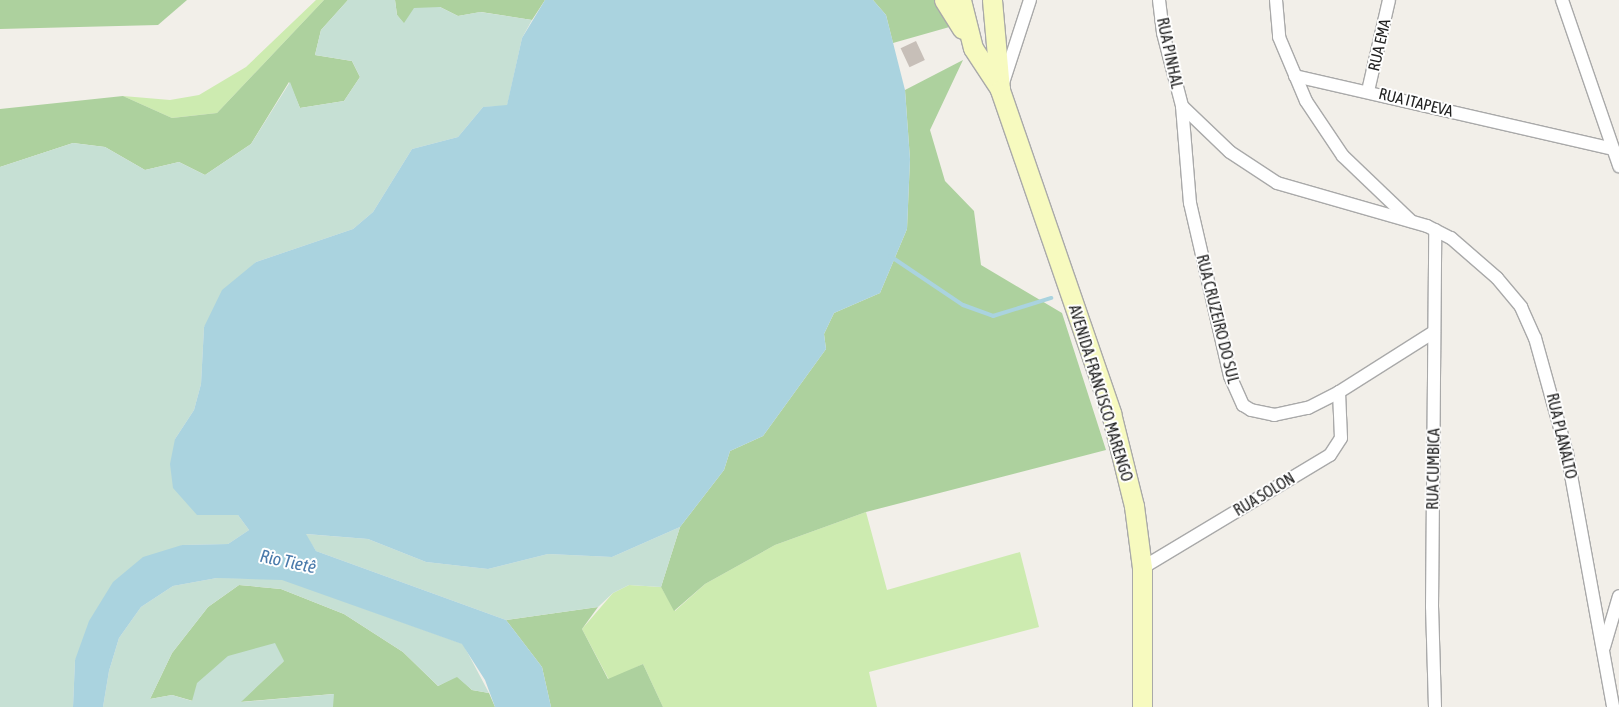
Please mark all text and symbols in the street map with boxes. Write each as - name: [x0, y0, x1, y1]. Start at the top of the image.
- street label: RUA PINHAL: [1153, 16, 1187, 90]
- street label: RUA EMA: [1364, 17, 1394, 73]
- street label: RUA ITAPEVA: [1377, 84, 1455, 120]
- street label: RUA CRUZEIRO DO SUL: [1193, 252, 1243, 386]
- street label: AVENIDA FRANCISCO MARENGO: [1065, 302, 1137, 484]
- street label: RUA PLANALTO: [1543, 391, 1581, 481]
- street label: RUA CUMBICA: [1423, 428, 1443, 510]
- street label: RUA SOLON: [1230, 468, 1298, 520]
- water label: Rio Tietê: [258, 546, 318, 578]

